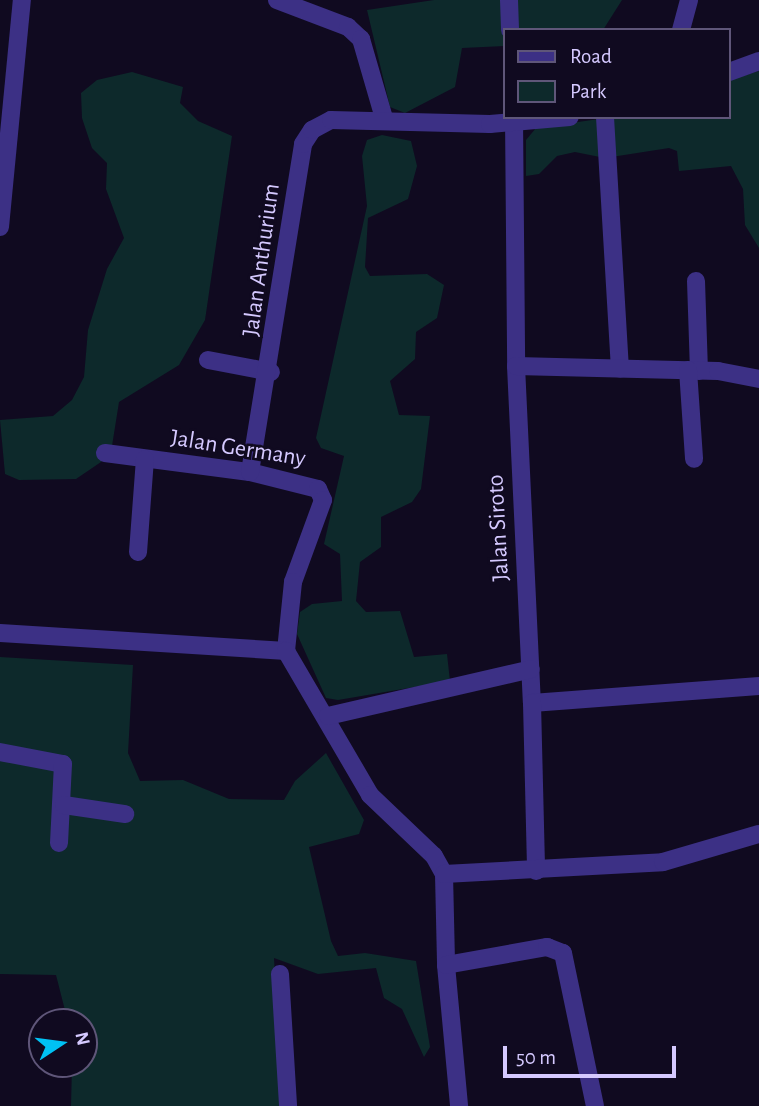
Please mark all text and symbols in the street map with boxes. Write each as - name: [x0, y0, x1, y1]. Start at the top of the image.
- legend: [504, 28, 731, 119]
- text: Road: [570, 46, 612, 67]
- text: Park: [570, 81, 606, 102]
- street label: Jalan Anthurium: [237, 182, 287, 338]
- street label: Jalan Germany: [169, 424, 307, 474]
- street label: Jalan Siroto: [482, 474, 516, 582]
- north arrow: [28, 1008, 98, 1078]
- text: N: [71, 1030, 93, 1047]
- scale bar: [507, 1032, 680, 1076]
- text: 50 m: [516, 1047, 556, 1068]

